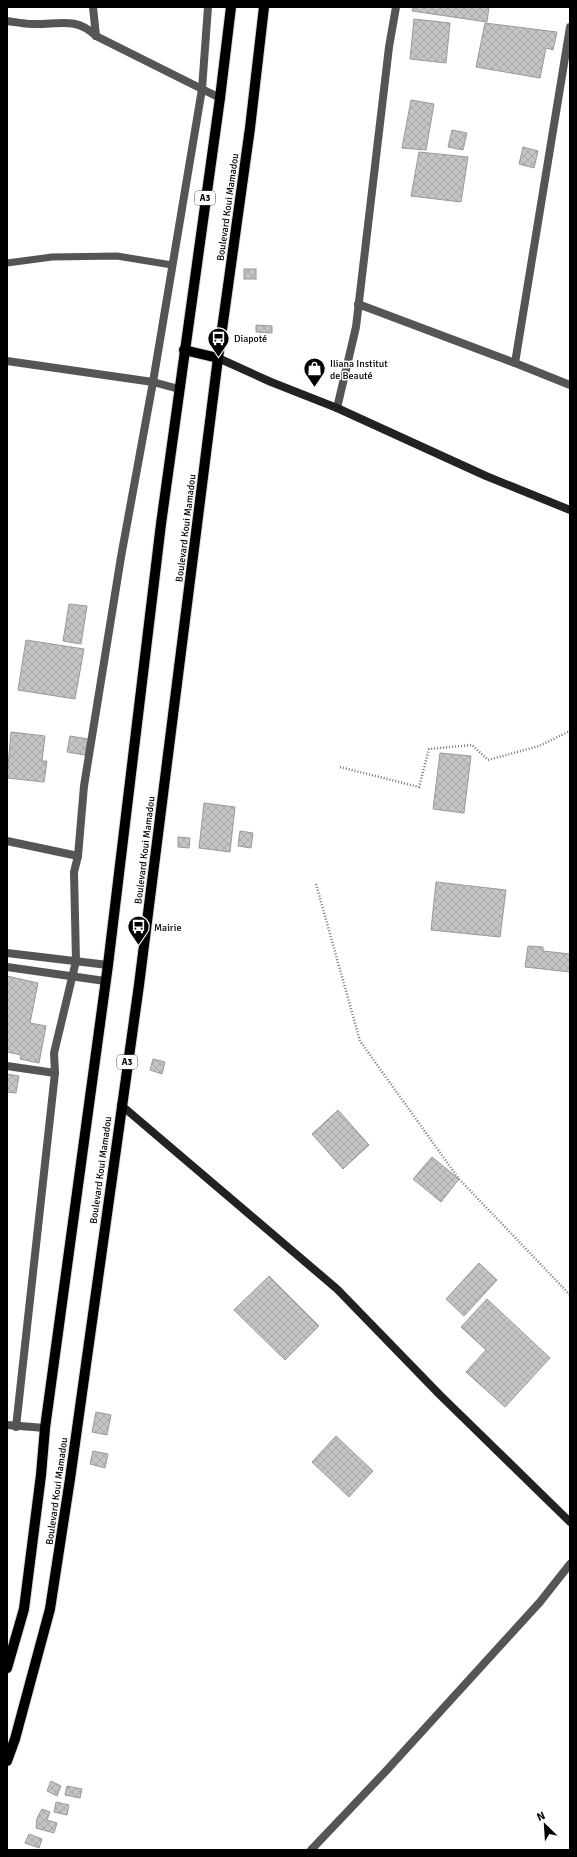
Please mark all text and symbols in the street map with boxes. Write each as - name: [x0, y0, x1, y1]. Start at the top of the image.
- street label: Boulevard Koui Mamadou: [214, 153, 241, 262]
- road number: A3: [195, 191, 215, 205]
- bus stop icon: Diapoté: [205, 325, 231, 358]
- place label: Diapoté: [234, 333, 267, 345]
- shop icon: Iliana Institut de Beauté: [301, 356, 327, 389]
- place label: Iliana Institut de Beauté: [330, 358, 388, 382]
- street label: Boulevard Koui Mamadou: [173, 473, 199, 583]
- street label: Boulevard Koui Mamadou: [132, 795, 158, 905]
- bus stop icon: Mairie: [126, 914, 152, 947]
- place label: Mairie: [154, 922, 181, 934]
- road number: A3: [117, 1055, 137, 1069]
- street label: Boulevard Koui Mamadou: [87, 1116, 114, 1225]
- street label: Boulevard Koui Mamadou: [43, 1437, 70, 1546]
- north arrow: [525, 1805, 565, 1845]
- text: N: [535, 1809, 547, 1824]

